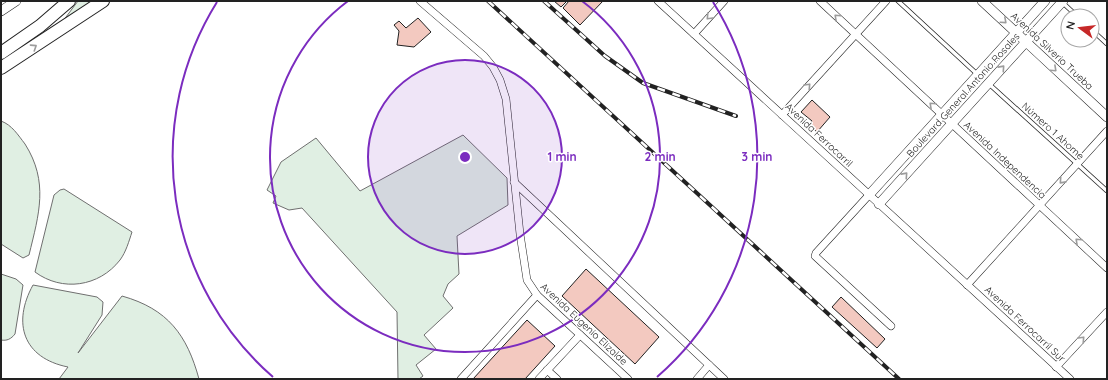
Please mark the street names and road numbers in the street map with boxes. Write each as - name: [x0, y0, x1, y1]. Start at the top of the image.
- street label: Avenida Silverio Trueba: [1008, 9, 1096, 93]
- street label: Boulevard General Antonio Rosales: [904, 30, 1023, 160]
- street label: Avenida Ferrocarril: [782, 100, 856, 170]
- street label: Número 1 Ahome: [1019, 100, 1087, 163]
- street label: Avenida Independencia: [961, 118, 1049, 202]
- street label: Avenida Eugenio Elizalde: [538, 280, 630, 368]
- street label: Avenida Ferrocarril Sur: [982, 283, 1068, 365]

